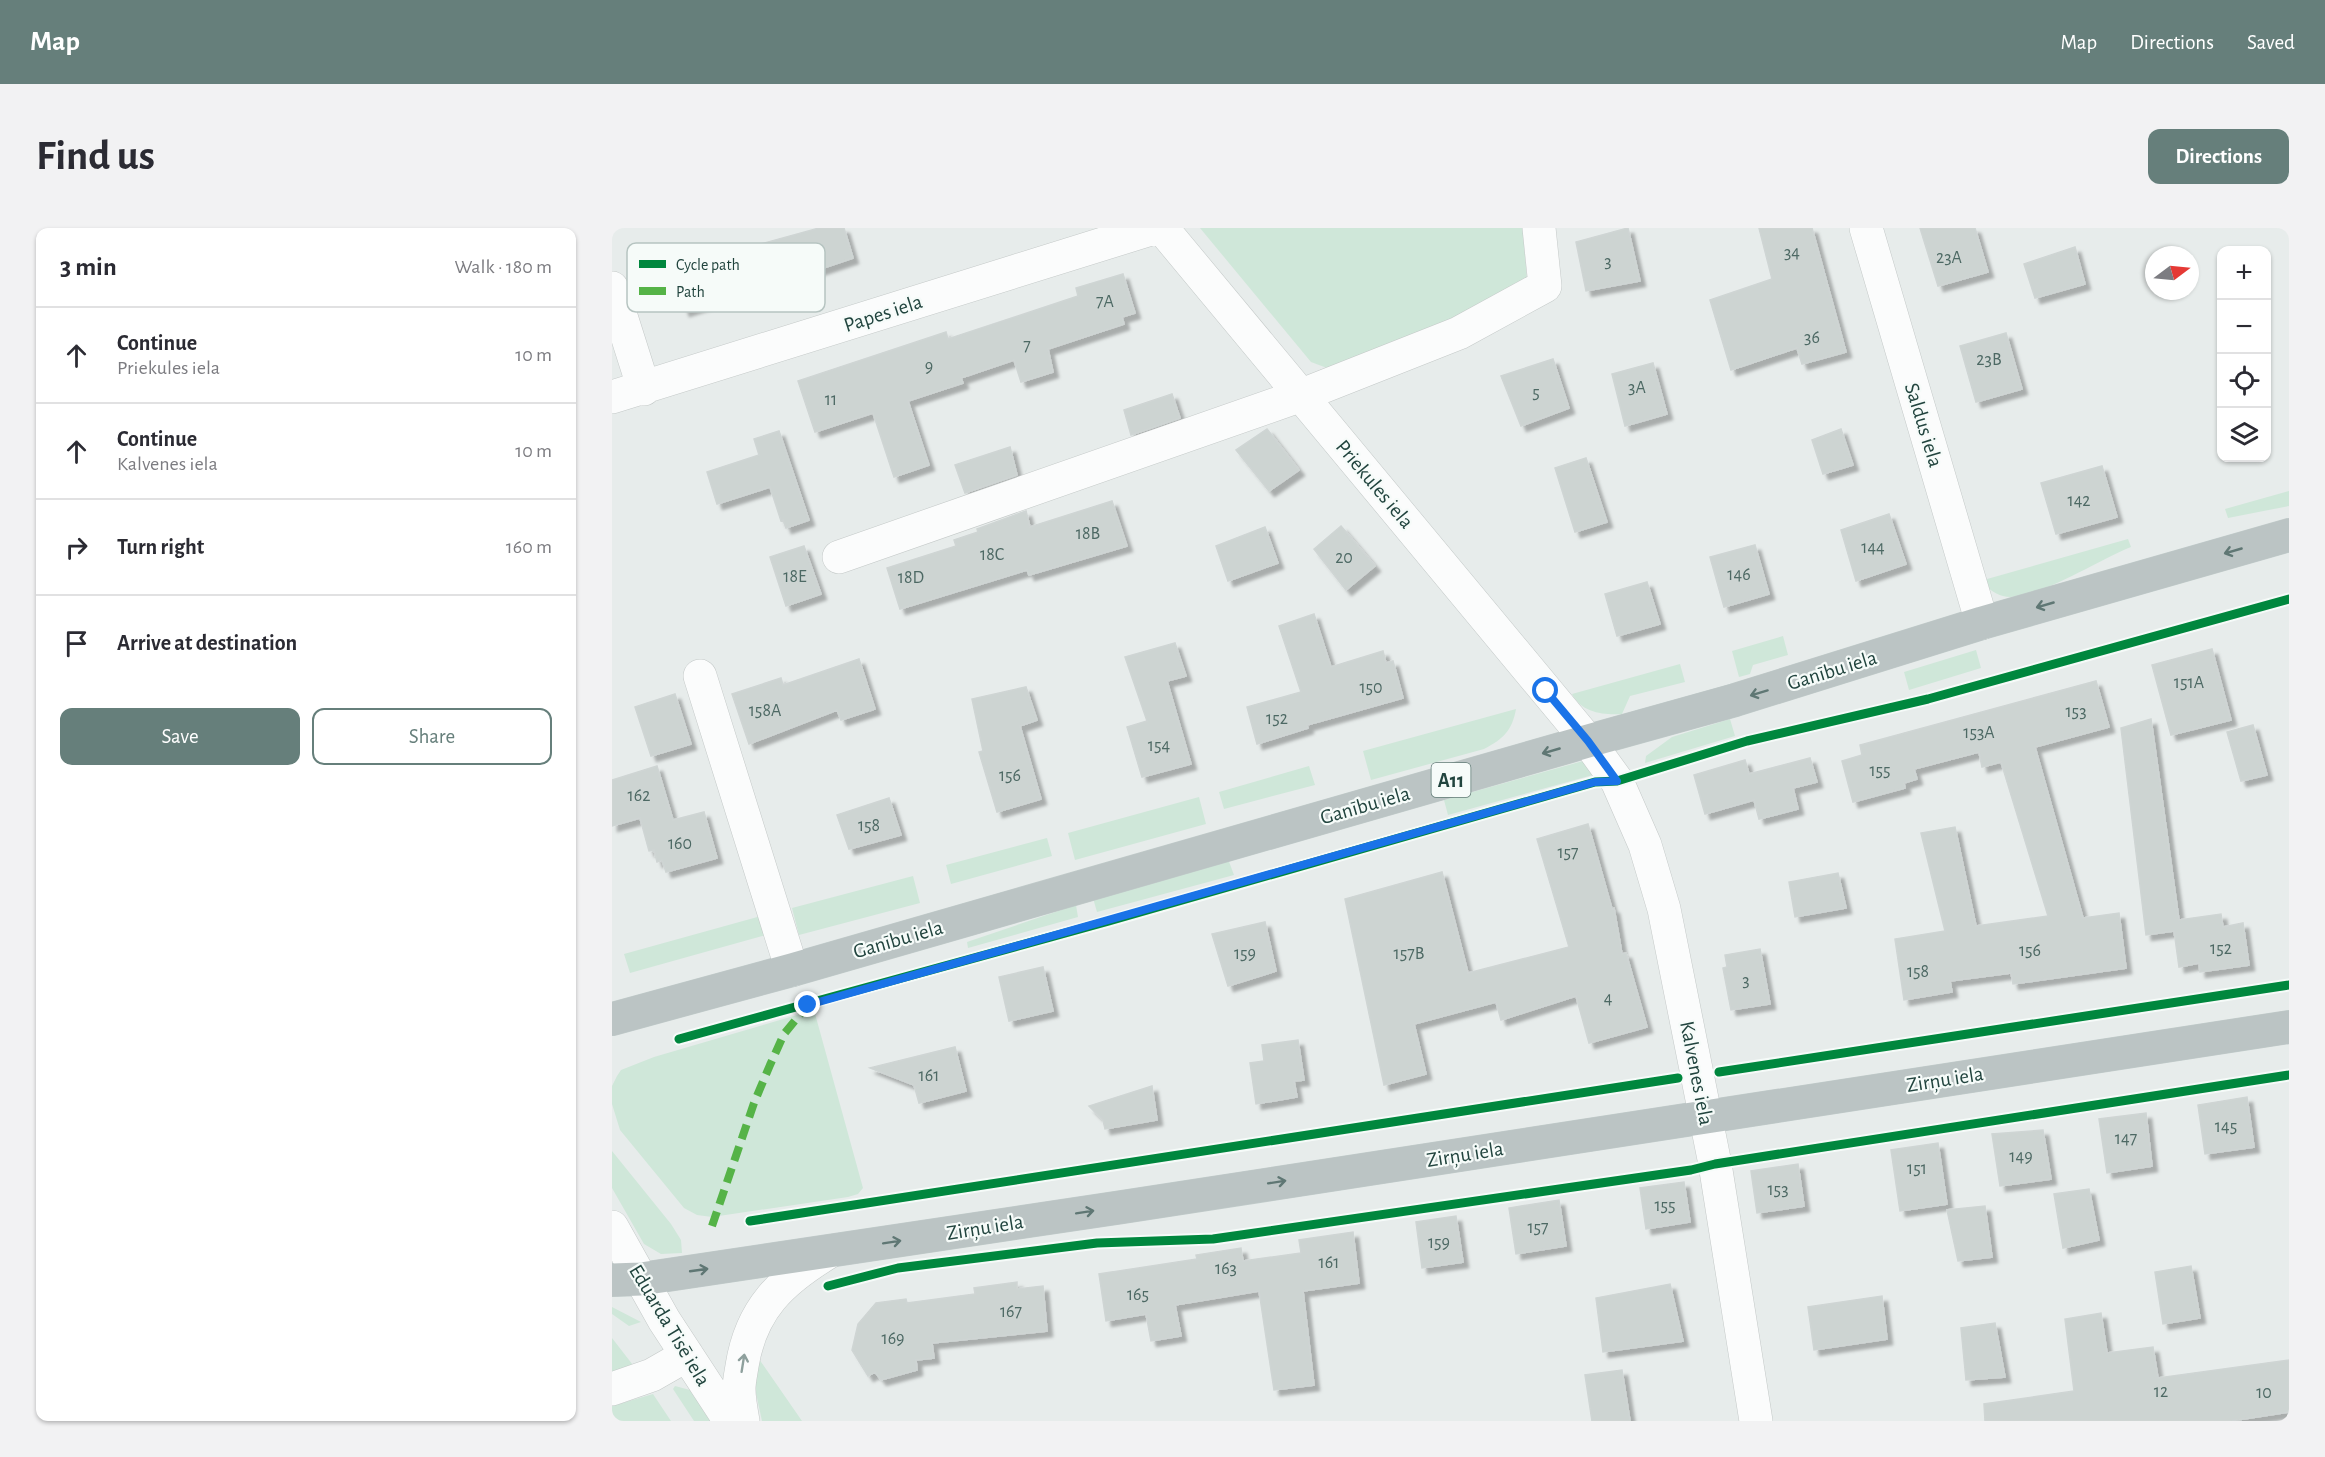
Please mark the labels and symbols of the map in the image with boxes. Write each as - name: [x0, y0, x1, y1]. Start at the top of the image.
- legend: [627, 243, 825, 312]
- house number: 34: [1784, 244, 1800, 262]
- north arrow: [2145, 246, 2199, 300]
- house number: 23A: [1936, 249, 1963, 267]
- house number: 3: [1604, 253, 1612, 271]
- text: Cycle path: [676, 257, 740, 274]
- text: Path: [676, 284, 705, 300]
- street label: Papes iela: [841, 291, 925, 336]
- house number: 7A: [1096, 293, 1115, 311]
- house number: 36: [1804, 329, 1820, 347]
- house number: 7: [1023, 337, 1031, 355]
- house number: 23B: [1976, 351, 2002, 369]
- house number: 9: [925, 358, 933, 376]
- house number: 3A: [1628, 379, 1647, 397]
- street label: Saldus iela: [1901, 381, 1946, 470]
- house number: 5: [1532, 384, 1540, 402]
- house number: 11: [825, 391, 837, 409]
- street label: Priekules iela: [1332, 436, 1418, 533]
- house number: 142: [2067, 492, 2091, 510]
- house number: 18B: [1076, 525, 1100, 543]
- house number: 144: [1861, 539, 1885, 557]
- house number: 18C: [980, 546, 1004, 564]
- one-way arrow: [2224, 546, 2243, 557]
- house number: 20: [1335, 549, 1353, 567]
- house number: 146: [1727, 566, 1751, 584]
- house number: 18E: [783, 568, 807, 586]
- house number: 18D: [898, 569, 924, 587]
- one-way arrow: [2036, 600, 2055, 611]
- street label: Ganību iela: [1785, 647, 1880, 694]
- house number: 151A: [2174, 674, 2205, 692]
- route start: [1532, 677, 1558, 703]
- house number: 150: [1359, 679, 1383, 697]
- one-way arrow: [1750, 688, 1769, 699]
- house number: 158A: [749, 702, 782, 720]
- house number: 153: [2065, 703, 2087, 721]
- house number: 152: [1266, 710, 1288, 728]
- house number: 153A: [1963, 724, 1995, 742]
- house number: 154: [1148, 737, 1171, 755]
- one-way arrow: [1542, 746, 1561, 757]
- house number: 155: [1869, 762, 1891, 780]
- road number: A11: [1432, 763, 1470, 797]
- house number: 156: [999, 767, 1021, 785]
- street label: Ganību iela: [1318, 783, 1413, 828]
- house number: 162: [628, 787, 650, 805]
- house number: 158: [858, 817, 880, 835]
- house number: 160: [668, 835, 692, 853]
- house number: 157: [1557, 844, 1579, 862]
- street label: Ganību iela: [851, 917, 946, 962]
- house number: 152: [2210, 940, 2232, 958]
- house number: 156: [2019, 942, 2041, 960]
- house number: 159: [1234, 945, 1256, 963]
- house number: 157B: [1394, 945, 1424, 963]
- house number: 158: [1907, 963, 1929, 981]
- house number: 3: [1742, 972, 1750, 990]
- house number: 4: [1604, 990, 1613, 1008]
- route end: [794, 991, 820, 1017]
- street label: Kalvenes iela: [1676, 1019, 1717, 1127]
- street label: Zirņu iela: [1905, 1063, 1986, 1098]
- house number: 161: [919, 1067, 939, 1085]
- house number: 145: [2215, 1118, 2237, 1136]
- house number: 147: [2115, 1130, 2137, 1148]
- street label: Zirņu iela: [1425, 1138, 1506, 1173]
- house number: 149: [2009, 1148, 2033, 1166]
- house number: 151: [1907, 1160, 1927, 1178]
- one-way arrow: [1267, 1177, 1287, 1188]
- house number: 153: [1767, 1181, 1789, 1199]
- house number: 155: [1654, 1197, 1676, 1215]
- one-way arrow: [1074, 1207, 1094, 1218]
- street label: Zirņu iela: [945, 1211, 1026, 1246]
- house number: 157: [1527, 1219, 1549, 1237]
- house number: 159: [1428, 1234, 1450, 1252]
- one-way arrow: [882, 1236, 901, 1247]
- house number: 161: [1319, 1254, 1339, 1272]
- house number: 163: [1215, 1260, 1237, 1278]
- street label: Eduarda Tisē iela: [625, 1261, 714, 1390]
- one-way arrow: [689, 1265, 708, 1276]
- house number: 165: [1127, 1286, 1149, 1304]
- house number: 167: [1000, 1303, 1022, 1321]
- house number: 169: [881, 1330, 905, 1348]
- one-way arrow: [737, 1354, 748, 1373]
- house number: 12: [2154, 1383, 2168, 1401]
- house number: 10: [2256, 1384, 2272, 1402]

